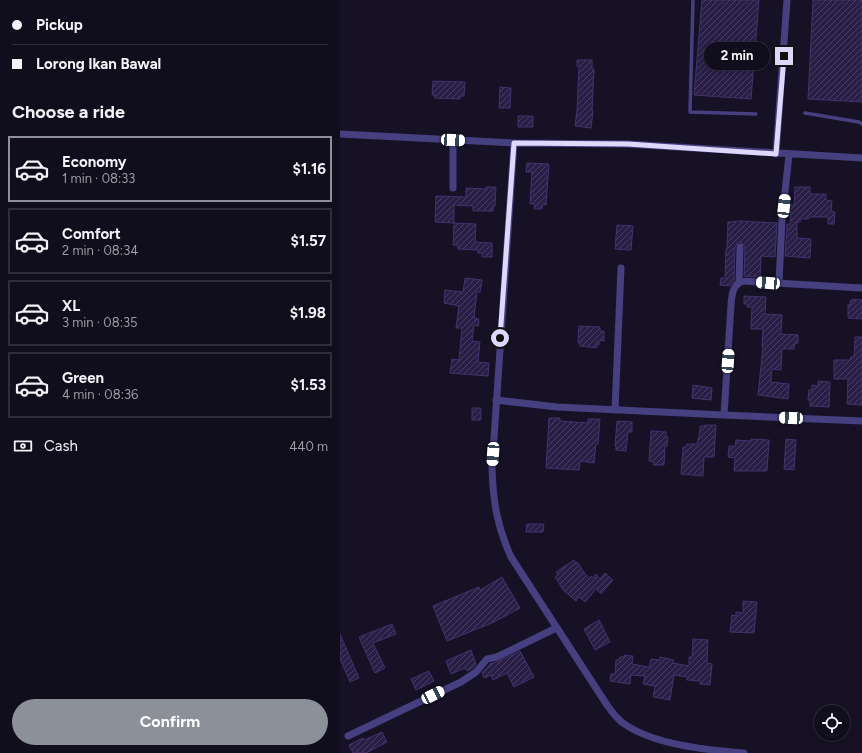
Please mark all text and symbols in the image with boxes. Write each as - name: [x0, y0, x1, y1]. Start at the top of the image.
- text: Pickup: [36, 16, 83, 34]
- callout: 2 min: [704, 42, 770, 70]
- route end: [775, 47, 793, 65]
- text: 2 min: [721, 48, 753, 63]
- text: Lorong Ikan Bawal: [36, 55, 161, 73]
- text: Choose a ride: [12, 101, 125, 123]
- car: [441, 133, 465, 147]
- icon: car: [14, 151, 50, 187]
- text: Economy: [62, 153, 127, 171]
- text: $1.16: [293, 160, 326, 178]
- text: 1 min · 08:33: [62, 171, 135, 186]
- car: [777, 193, 791, 219]
- icon: car: [14, 223, 50, 259]
- text: Comfort: [62, 225, 121, 243]
- text: $1.57: [291, 232, 326, 250]
- text: 2 min · 08:34: [62, 243, 138, 258]
- car: [756, 276, 780, 290]
- icon: car: [14, 295, 50, 331]
- text: XL: [62, 297, 80, 315]
- text: $1.98: [290, 304, 326, 322]
- text: 3 min · 08:35: [62, 315, 138, 330]
- route start: [491, 329, 509, 347]
- car: [721, 349, 735, 373]
- icon: car: [14, 367, 50, 403]
- text: Green: [62, 369, 104, 387]
- text: $1.53: [291, 376, 326, 394]
- text: 4 min · 08:36: [62, 387, 138, 402]
- car: [779, 411, 803, 425]
- icon: cash: [12, 435, 34, 457]
- text: Cash: [44, 437, 78, 455]
- text: 440 m: [289, 439, 328, 454]
- car: [486, 442, 500, 466]
- car: [420, 684, 446, 706]
- button: Confirm: [12, 699, 328, 745]
- map controls: [814, 705, 850, 741]
- button: locate: [814, 705, 850, 741]

